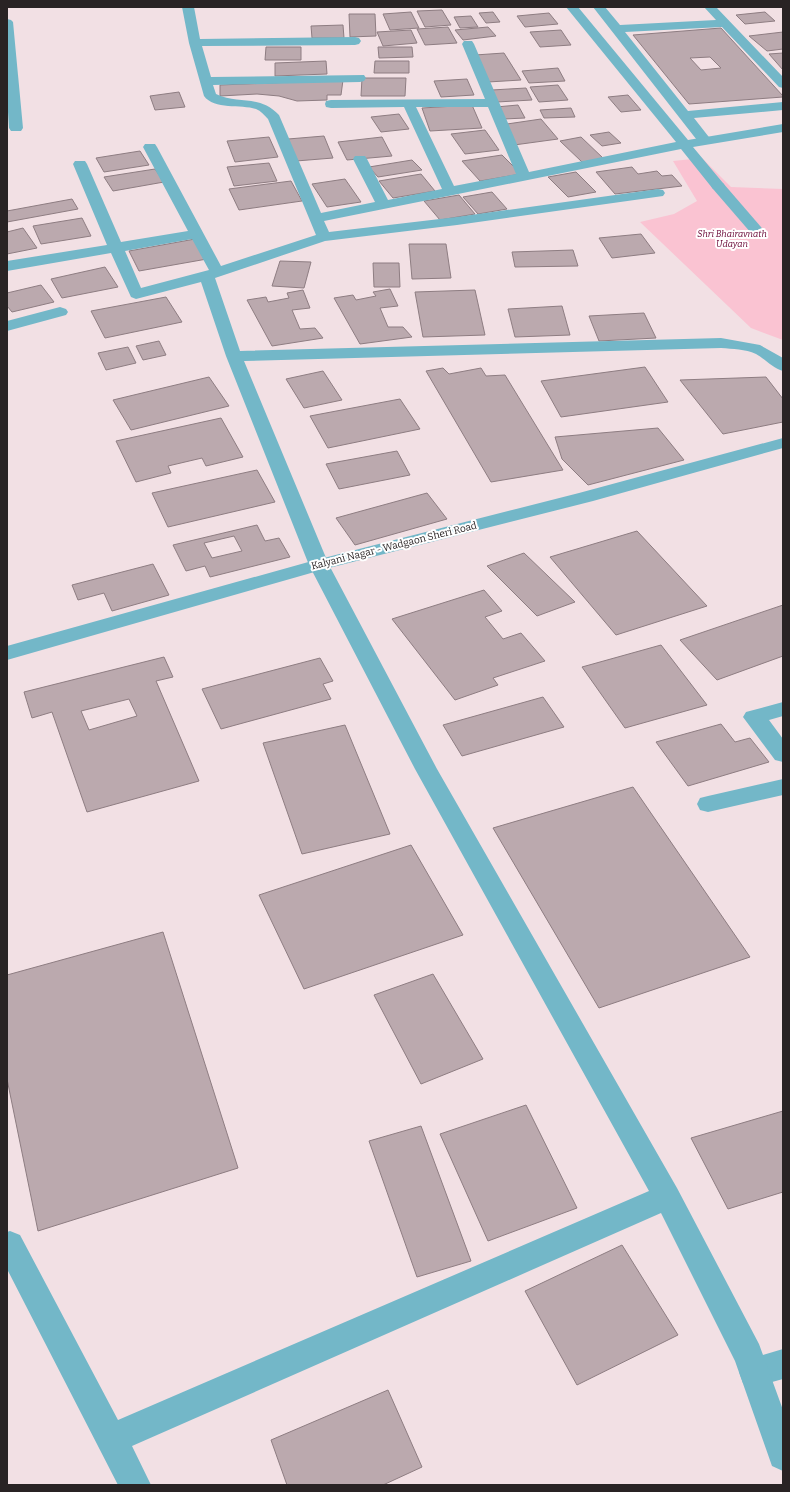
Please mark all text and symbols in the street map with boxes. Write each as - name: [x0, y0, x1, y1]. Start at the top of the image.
- park label: Shri Bhairavnath Udayan: [697, 229, 767, 249]
- street label: Kalyani Nagar - Wadgaon Sheri Road: [310, 520, 478, 572]

